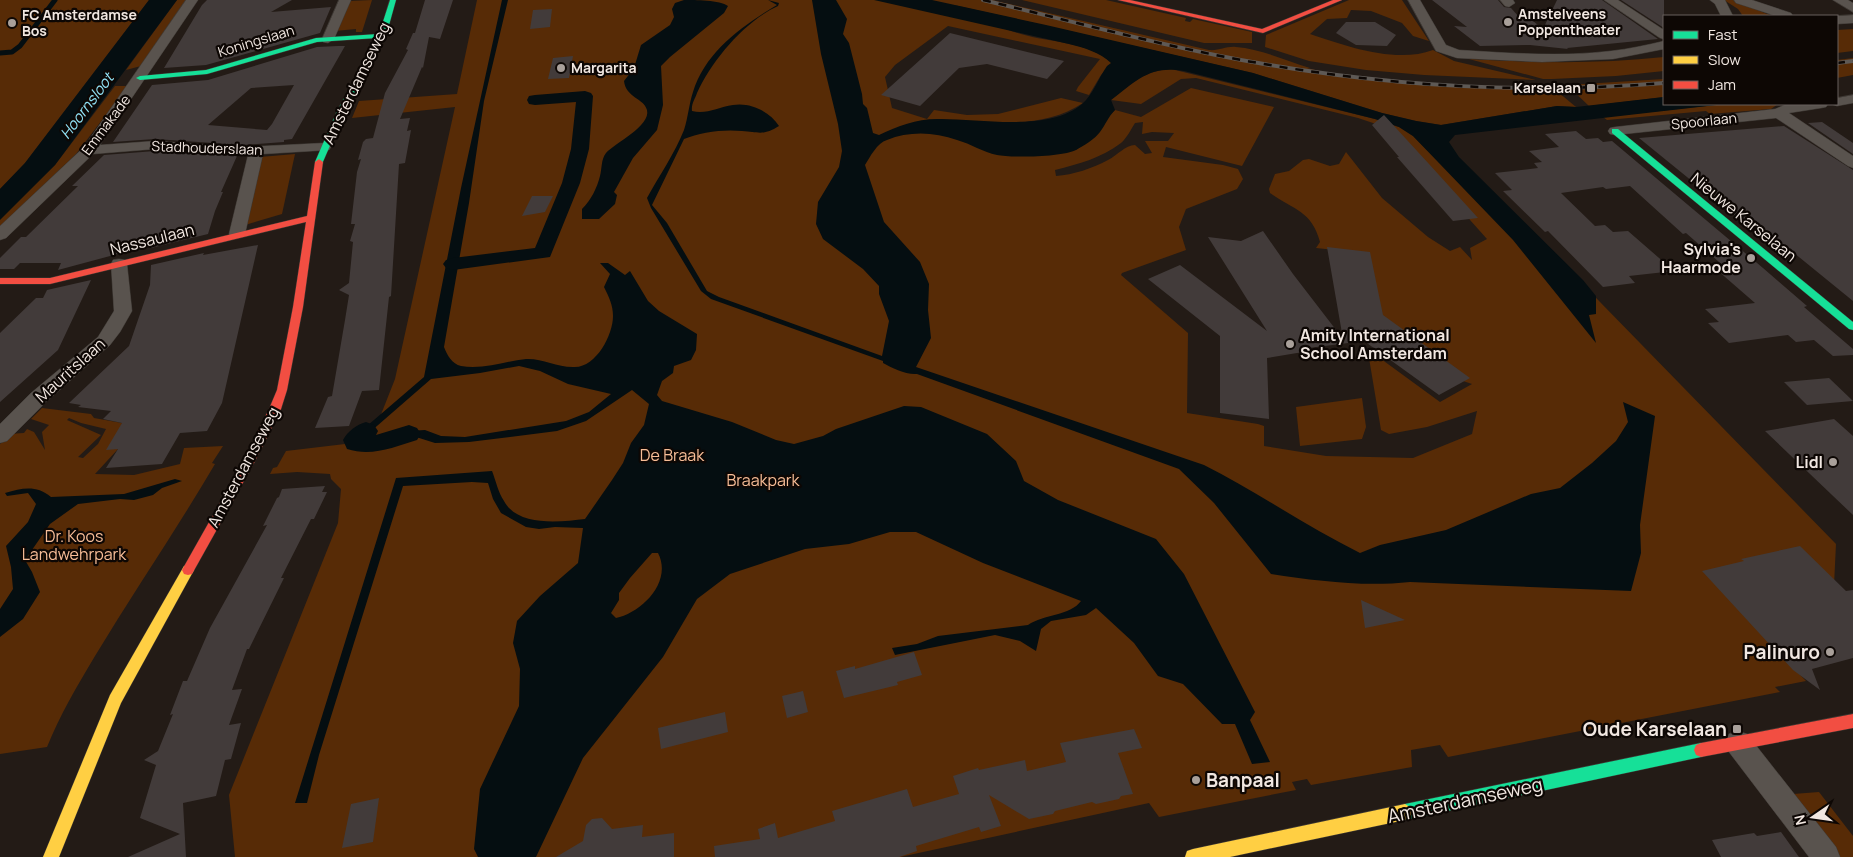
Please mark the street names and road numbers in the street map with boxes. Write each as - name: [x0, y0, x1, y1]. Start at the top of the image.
- street label: Amsterdamseweg: [317, 18, 395, 148]
- street label: Koningslaan: [215, 20, 296, 61]
- street label: Emmakade: [77, 91, 134, 159]
- street label: Spoorlaan: [1670, 108, 1738, 133]
- street label: Stadhouderslaan: [151, 136, 263, 159]
- street label: Nieuwe Karselaan: [1686, 167, 1802, 267]
- street label: Nassaulaan: [108, 218, 196, 260]
- street label: Mauritslaan: [30, 333, 110, 407]
- street label: Amsterdamseweg: [202, 403, 284, 531]
- street label: Amsterdamseweg: [1385, 771, 1545, 829]

